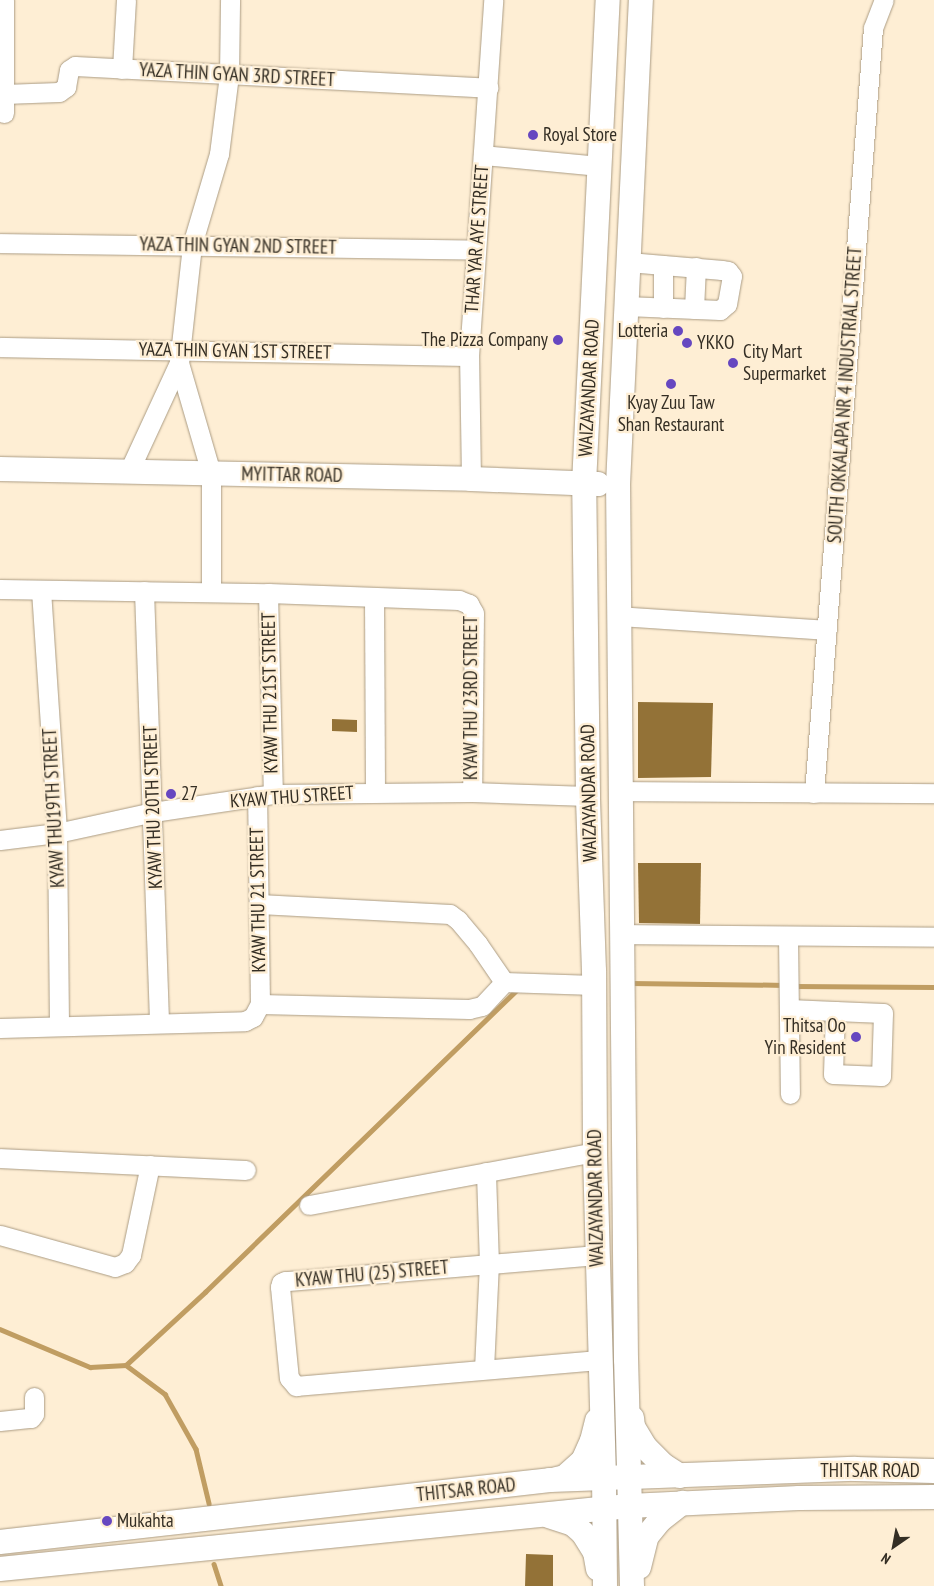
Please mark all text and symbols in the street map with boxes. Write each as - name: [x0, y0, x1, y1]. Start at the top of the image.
- street label: YAZA THIN GYAN 3RD STREET: [138, 58, 336, 92]
- place label: Royal Store: [543, 124, 617, 146]
- marker: Royal Store: [527, 129, 539, 141]
- street label: THAR YAR AYE STREET: [460, 164, 494, 314]
- street label: YAZA THIN GYAN 2ND STREET: [139, 233, 337, 259]
- street label: SOUTH OKKALAPA NR 4 INDUSTRIAL STREET: [823, 245, 867, 545]
- street label: WAIZAYANDAR ROAD: [574, 319, 604, 457]
- place label: Lotteria: [618, 320, 668, 342]
- marker: Lotteria: [672, 325, 684, 337]
- place label: The Pizza Company: [421, 329, 548, 351]
- place label: YKKO: [697, 332, 734, 354]
- marker: The Pizza Company: [552, 334, 564, 346]
- marker: YKKO: [681, 337, 693, 349]
- street label: YAZA THIN GYAN 1ST STREET: [138, 338, 332, 364]
- place label: City Mart Supermarket: [743, 341, 826, 385]
- marker: City Mart Supermarket: [727, 357, 739, 369]
- marker: Kyay Zuu Taw Shan Restaurant: [665, 378, 677, 390]
- place label: Kyay Zuu Taw Shan Restaurant: [618, 392, 724, 436]
- street label: MYITTAR ROAD: [241, 463, 343, 487]
- street label: KYAW THU 21ST STREET: [257, 611, 283, 775]
- street label: KYAW THU 23RD STREET: [460, 615, 482, 781]
- street label: KYAW THU 20TH STREET: [139, 724, 167, 890]
- street label: WAIZAYANDAR ROAD: [576, 724, 602, 862]
- street label: KYAW THU19TH STREET: [38, 727, 70, 889]
- street label: KYAW THU STREET: [229, 781, 355, 813]
- place label: 27: [181, 783, 198, 805]
- marker: 27: [165, 788, 177, 800]
- street label: KYAW THU 21 STREET: [245, 827, 271, 973]
- place label: Thitsa Oo Yin Resident: [764, 1015, 846, 1059]
- marker: Thitsa Oo Yin Resident: [850, 1031, 862, 1043]
- street label: WAIZAYANDAR ROAD: [583, 1129, 609, 1267]
- street label: KYAW THU (25) STREET: [294, 1256, 450, 1292]
- street label: THITSAR ROAD: [820, 1460, 920, 1482]
- street label: THITSAR ROAD: [415, 1473, 517, 1507]
- place label: Mukahta: [117, 1510, 174, 1532]
- marker: Mukahta: [101, 1515, 113, 1527]
- north arrow: [869, 1521, 919, 1571]
- text: N: [878, 1549, 894, 1568]

